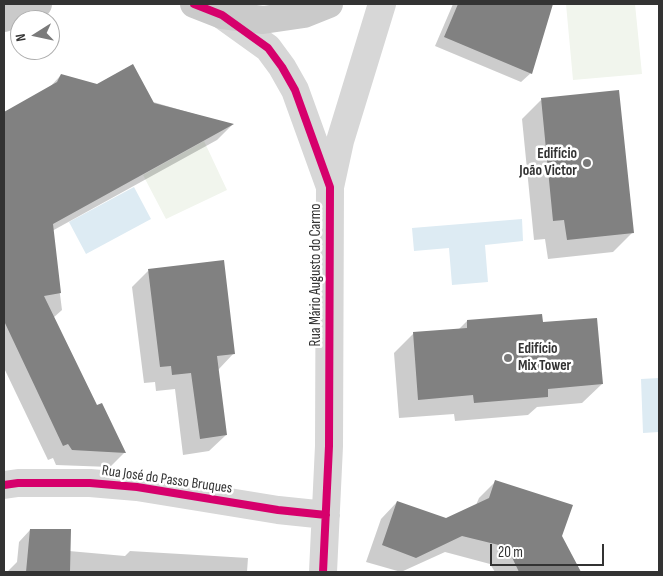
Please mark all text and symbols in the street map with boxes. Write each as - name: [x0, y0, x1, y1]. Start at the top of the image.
- north arrow: [10, 10, 60, 60]
- text: N: [12, 32, 30, 43]
- place label: Edifício João Victor: [519, 145, 577, 180]
- marker: Edifício João Victor: [581, 157, 593, 169]
- street label: Rua Mário Augusto do Carmo: [307, 204, 325, 346]
- place label: Edifício Mix Tower: [518, 340, 571, 375]
- marker: Edifício Mix Tower: [502, 352, 514, 364]
- street label: Rua José do Passo Bruques: [101, 462, 233, 498]
- scale bar: [493, 534, 607, 566]
- text: 20 m: [498, 543, 523, 562]

